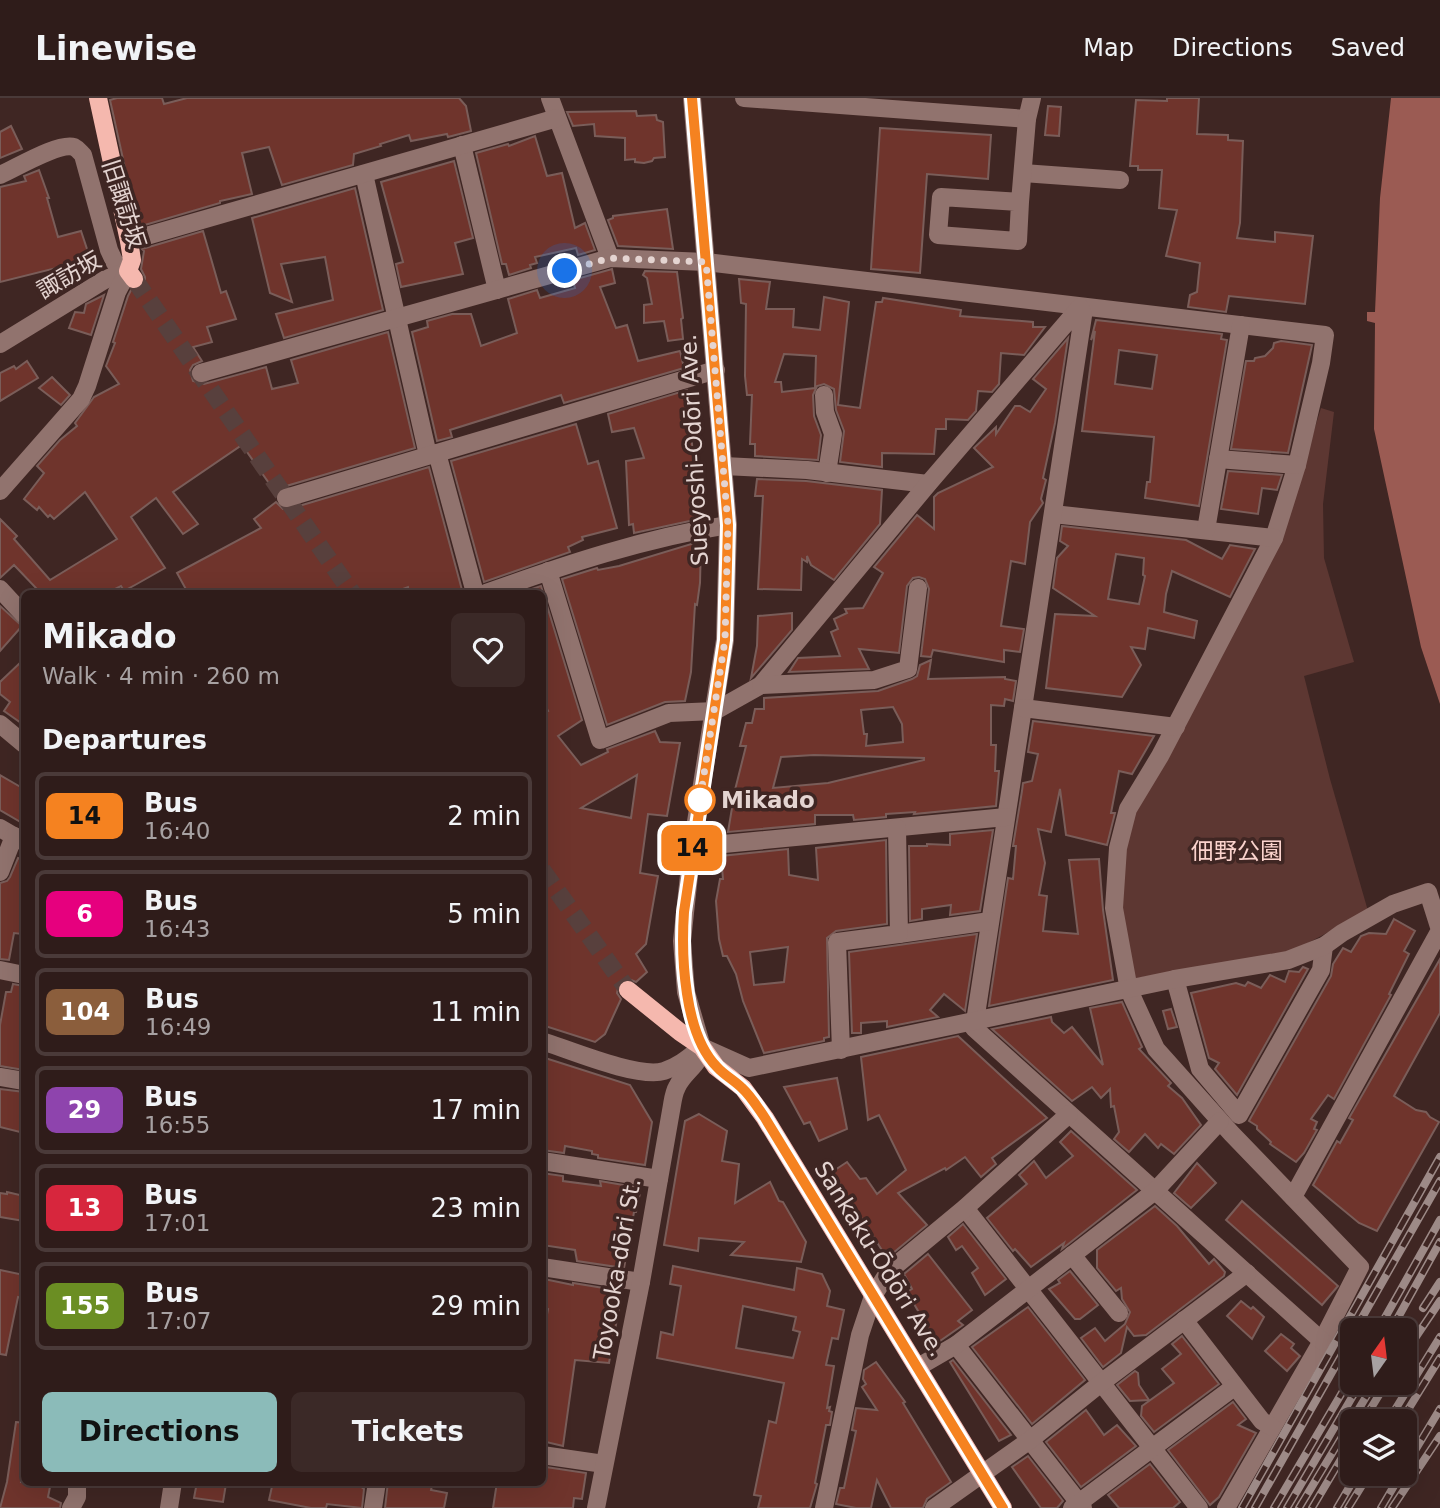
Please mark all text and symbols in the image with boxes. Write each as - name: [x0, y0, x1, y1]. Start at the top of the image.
- text: Linewise: [35, 29, 197, 68]
- text: Map: [1083, 34, 1134, 62]
- text: Directions: [1172, 34, 1293, 62]
- text: Saved: [1331, 34, 1405, 62]
- street label: 旧諏訪坂: [97, 156, 151, 252]
- street label: 諏訪坂: [33, 246, 105, 304]
- your location: [547, 253, 582, 288]
- street label: Sueyoshi-Odōri Ave.: [675, 333, 713, 567]
- button: heart: [451, 613, 525, 687]
- text: Mikado: [42, 617, 177, 656]
- text: Walk · 4 min · 260 m: [42, 663, 280, 689]
- text: Departures: [42, 725, 207, 755]
- marker: Mikado: [685, 785, 715, 815]
- place label: Mikado: [721, 787, 815, 813]
- text: Bus: [144, 788, 198, 818]
- text: 2 min: [447, 801, 521, 831]
- text: 14: [68, 802, 101, 830]
- text: 16:40: [144, 818, 210, 844]
- line badge: 14: [660, 825, 724, 871]
- text: 14: [675, 834, 709, 862]
- park label: 佃野公園: [1191, 838, 1283, 864]
- text: Bus: [144, 886, 198, 916]
- text: 5 min: [447, 899, 521, 929]
- text: 6: [76, 900, 93, 928]
- text: 16:43: [144, 916, 210, 942]
- text: Bus: [145, 984, 199, 1014]
- text: 11 min: [431, 997, 521, 1027]
- text: 104: [60, 998, 110, 1026]
- text: 16:49: [145, 1014, 211, 1040]
- text: Bus: [144, 1082, 198, 1112]
- text: 17 min: [431, 1095, 521, 1125]
- text: 29: [68, 1096, 101, 1124]
- text: 16:55: [144, 1112, 210, 1138]
- street label: Sankaku-Ōdōri Ave.: [809, 1157, 951, 1361]
- street label: Toyooka-dōri St.: [588, 1176, 646, 1363]
- text: Bus: [144, 1180, 198, 1210]
- text: 23 min: [431, 1193, 521, 1223]
- text: 13: [68, 1194, 101, 1222]
- text: 17:01: [144, 1210, 210, 1236]
- text: Bus: [145, 1278, 199, 1308]
- text: 29 min: [431, 1291, 521, 1321]
- text: 155: [60, 1292, 110, 1320]
- text: 17:07: [145, 1308, 211, 1334]
- north arrow: [1340, 1318, 1418, 1395]
- map controls: [1340, 1318, 1417, 1486]
- button: Directions: [42, 1392, 277, 1472]
- button: Tickets: [291, 1392, 525, 1472]
- button: layers: [1340, 1409, 1417, 1486]

